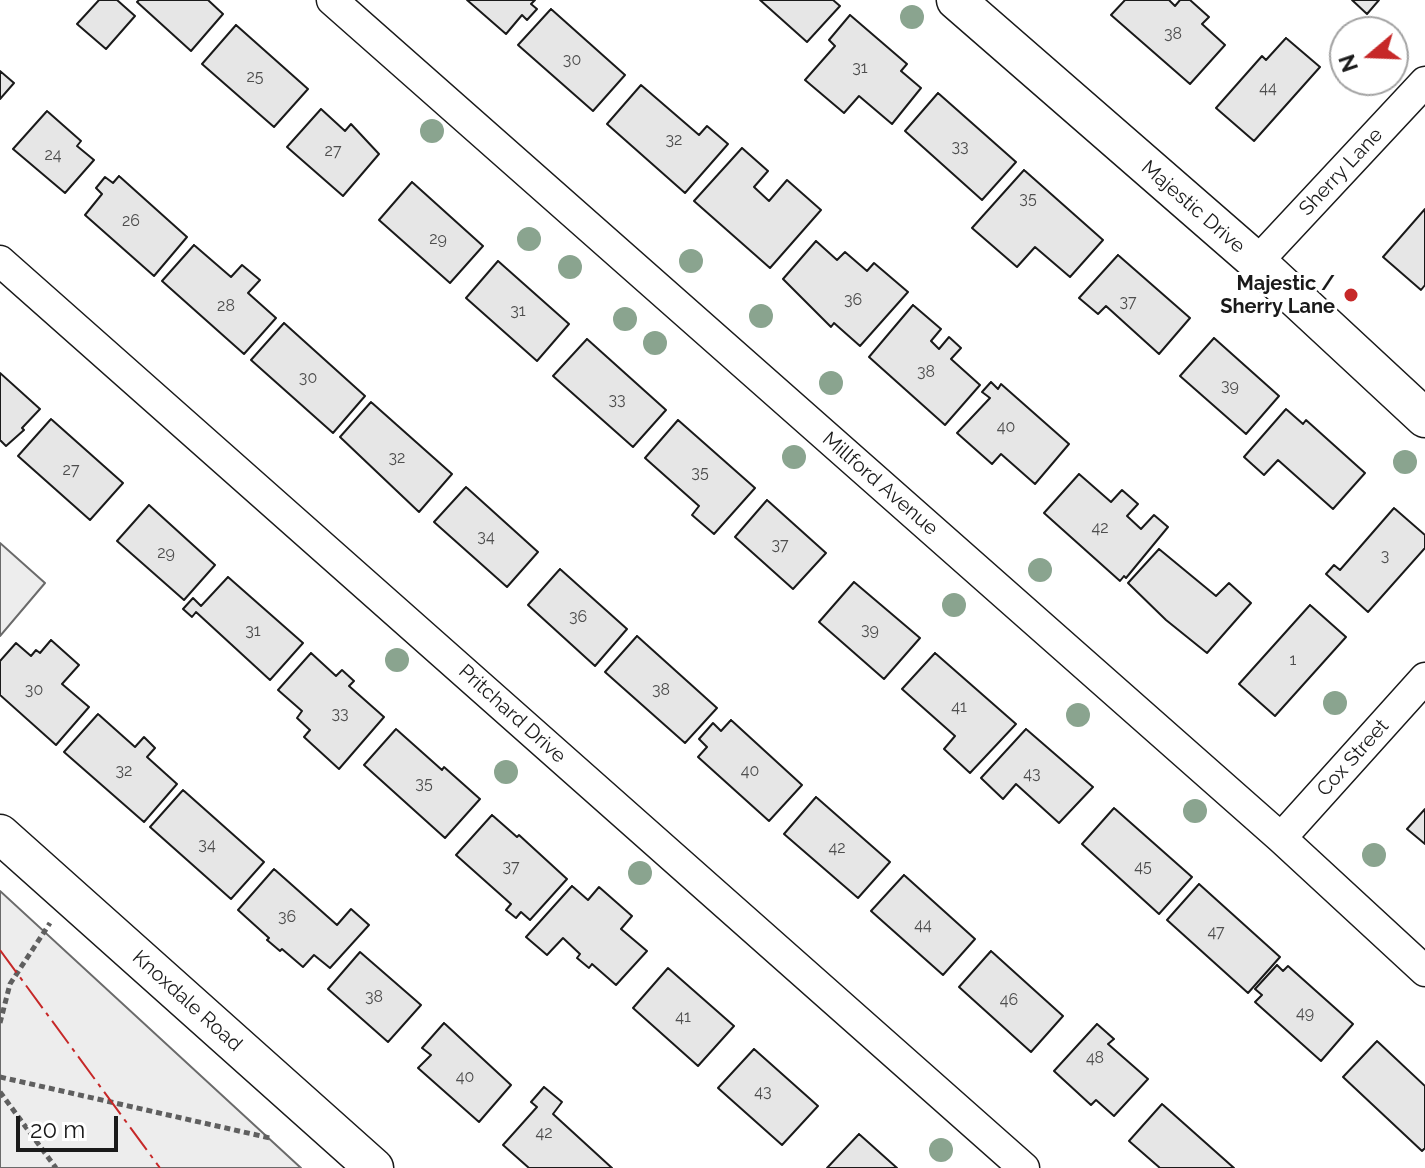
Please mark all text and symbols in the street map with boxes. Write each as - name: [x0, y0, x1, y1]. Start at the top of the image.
- north arrow: [1329, 16, 1409, 96]
- house number: 38: [1164, 24, 1182, 44]
- house number: 30: [563, 50, 581, 70]
- text: N: [1333, 51, 1363, 75]
- house number: 31: [852, 58, 868, 78]
- house number: 25: [246, 67, 264, 87]
- house number: 44: [1259, 78, 1277, 98]
- street label: Sherry Lane: [1294, 123, 1388, 221]
- house number: 32: [666, 130, 682, 150]
- house number: 33: [951, 137, 969, 157]
- house number: 27: [325, 141, 341, 161]
- house number: 24: [44, 145, 62, 165]
- street label: Majestic Drive: [1136, 156, 1250, 258]
- house number: 35: [1019, 189, 1037, 209]
- house number: 26: [122, 211, 140, 231]
- house number: 29: [429, 229, 447, 249]
- place label: Majestic / Sherry Lane: [1220, 272, 1335, 319]
- marker: Majestic / Sherry Lane: [1342, 286, 1360, 304]
- house number: 36: [844, 290, 862, 310]
- house number: 37: [1119, 292, 1137, 312]
- house number: 28: [217, 296, 235, 316]
- house number: 31: [510, 301, 526, 321]
- house number: 38: [917, 362, 935, 382]
- house number: 30: [299, 368, 317, 388]
- house number: 39: [1221, 376, 1239, 396]
- house number: 33: [608, 390, 626, 410]
- house number: 40: [997, 417, 1015, 437]
- street label: Millford Avenue: [817, 427, 943, 541]
- house number: 32: [389, 448, 405, 468]
- house number: 27: [63, 460, 79, 480]
- house number: 35: [691, 463, 709, 483]
- house number: 42: [1091, 518, 1109, 538]
- house number: 34: [477, 527, 495, 547]
- house number: 37: [771, 535, 789, 555]
- house number: 29: [157, 543, 175, 563]
- house number: 3: [1381, 546, 1389, 566]
- house number: 36: [569, 607, 587, 627]
- house number: 39: [861, 620, 879, 640]
- house number: 31: [245, 621, 261, 641]
- house number: 1: [1290, 650, 1296, 670]
- street label: Pritchard Drive: [453, 660, 571, 768]
- house number: 30: [25, 680, 43, 700]
- house number: 38: [652, 680, 670, 700]
- house number: 41: [951, 697, 967, 717]
- house number: 33: [331, 704, 349, 724]
- street label: Cox Street: [1312, 714, 1394, 802]
- house number: 32: [116, 761, 132, 781]
- house number: 40: [741, 761, 759, 781]
- house number: 43: [1023, 764, 1041, 784]
- house number: 35: [415, 774, 433, 794]
- house number: 34: [198, 835, 216, 855]
- house number: 42: [828, 838, 846, 858]
- house number: 37: [502, 857, 520, 877]
- house number: 45: [1134, 857, 1152, 877]
- house number: 36: [278, 907, 296, 927]
- house number: 44: [914, 915, 932, 935]
- house number: 47: [1207, 922, 1225, 942]
- street label: Knoxdale Road: [127, 946, 247, 1056]
- house number: 38: [365, 987, 383, 1007]
- house number: 46: [1000, 990, 1018, 1010]
- house number: 49: [1296, 1003, 1314, 1023]
- house number: 41: [675, 1007, 691, 1027]
- house number: 48: [1086, 1048, 1104, 1068]
- house number: 40: [456, 1067, 474, 1087]
- house number: 43: [754, 1082, 772, 1102]
- scale bar: [20, 1100, 122, 1150]
- text: 20 m: [30, 1115, 85, 1144]
- house number: 42: [535, 1123, 553, 1143]

